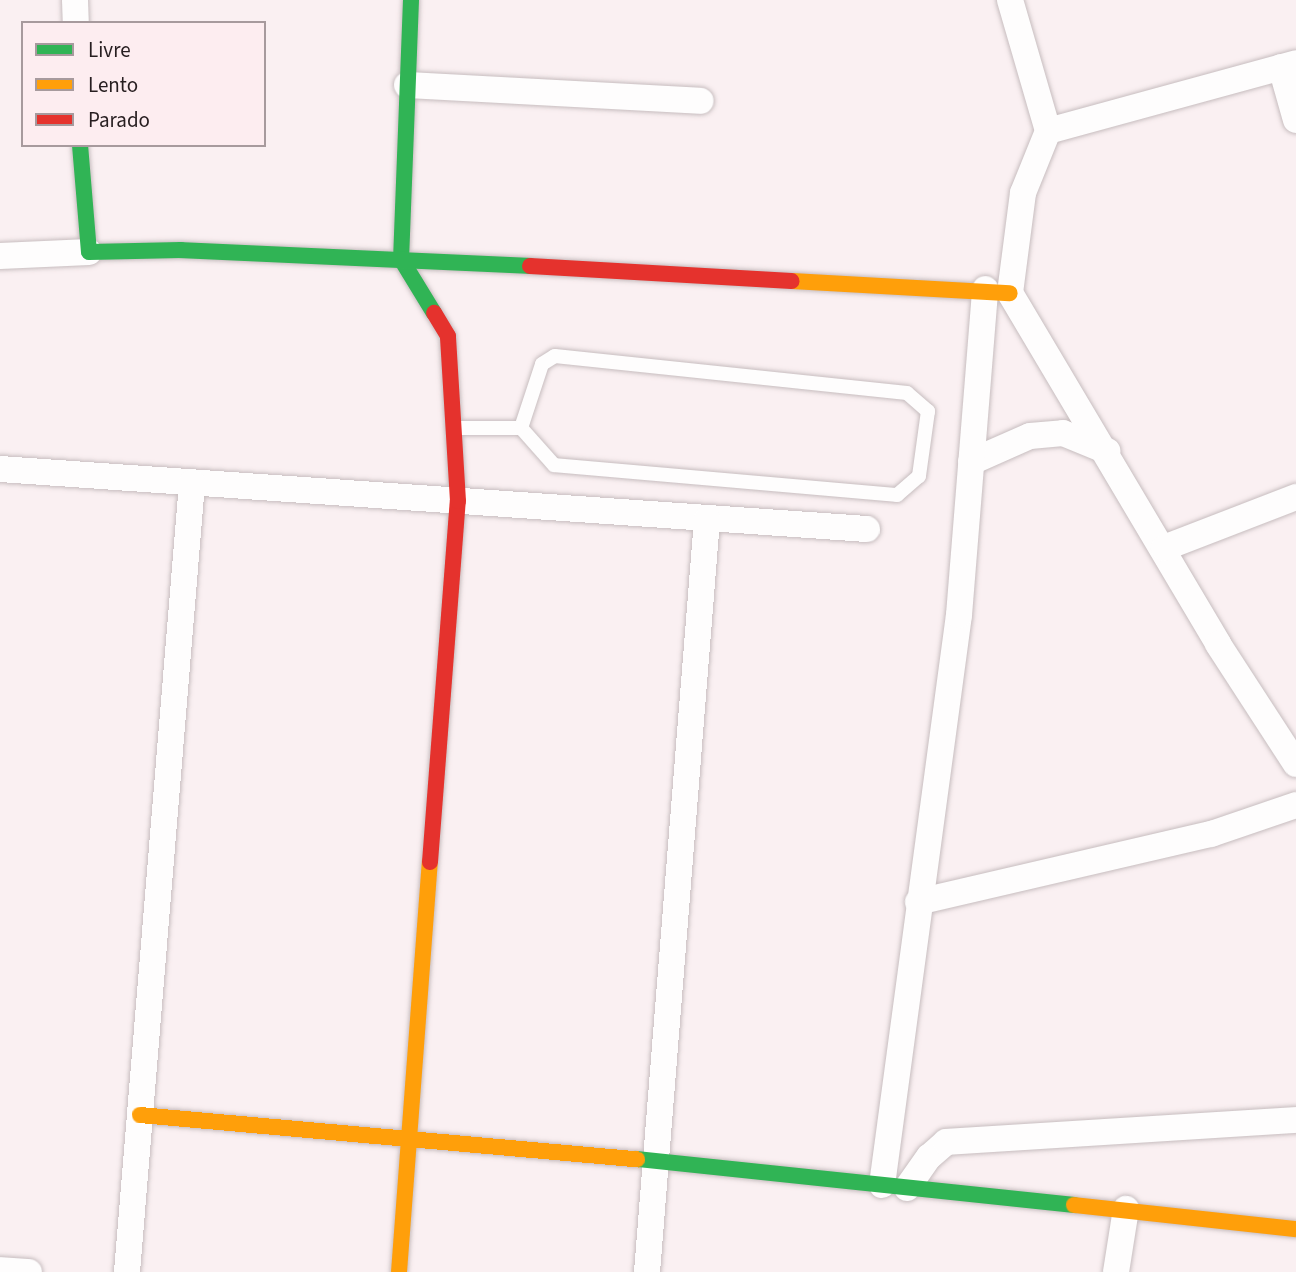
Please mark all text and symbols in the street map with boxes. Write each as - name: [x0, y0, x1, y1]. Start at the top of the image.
- legend: [21, 21, 266, 147]
- text: Livre: [88, 35, 131, 65]
- text: Lento: [88, 70, 138, 100]
- text: Parado: [88, 105, 150, 135]

